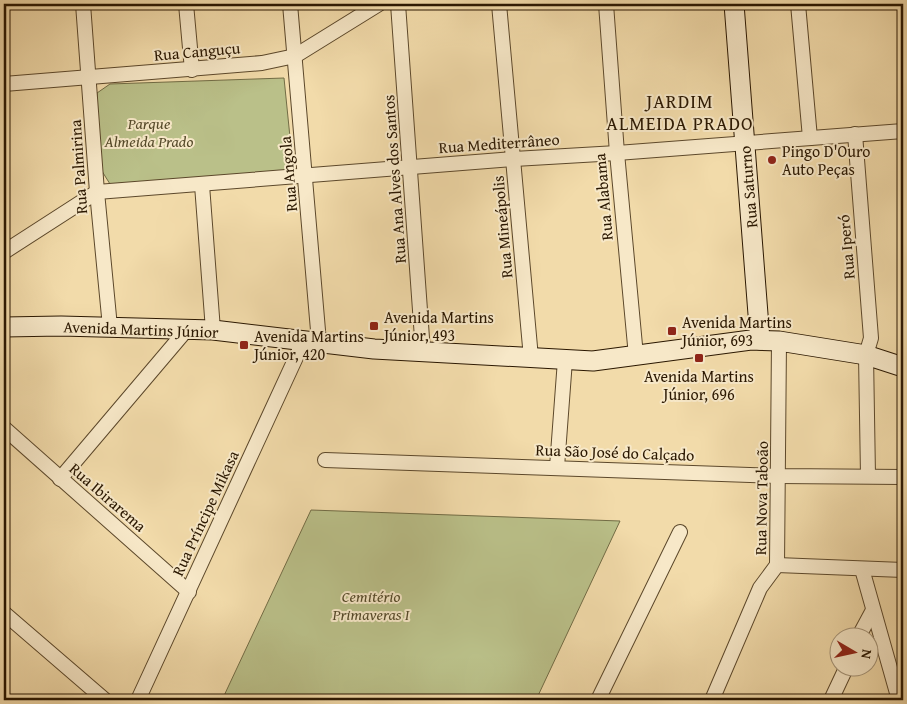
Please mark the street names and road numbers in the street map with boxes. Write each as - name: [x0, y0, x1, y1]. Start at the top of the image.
- street label: Rua Canguçu: [153, 35, 242, 67]
- street label: Rua Ana Alves dos Santos: [376, 94, 412, 264]
- street label: Rua Palmirina: [63, 118, 93, 215]
- street label: Rua Mediterrâneo: [438, 127, 560, 159]
- street label: Rua Angola: [273, 135, 303, 213]
- street label: Rua Saturno: [732, 145, 764, 229]
- street label: Rua Alabama: [587, 152, 619, 241]
- street label: Rua Mineápolis: [486, 175, 518, 279]
- street label: Rua Iperó: [831, 214, 861, 280]
- street label: Avenida Martins Júnior: [63, 314, 219, 344]
- street label: Rua São José do Calçado: [535, 437, 695, 467]
- street label: Rua Nova Taboão: [748, 441, 774, 555]
- street label: Rua Príncipe Mikasa: [165, 446, 245, 580]
- street label: Rua Ibirarema: [64, 457, 152, 538]

